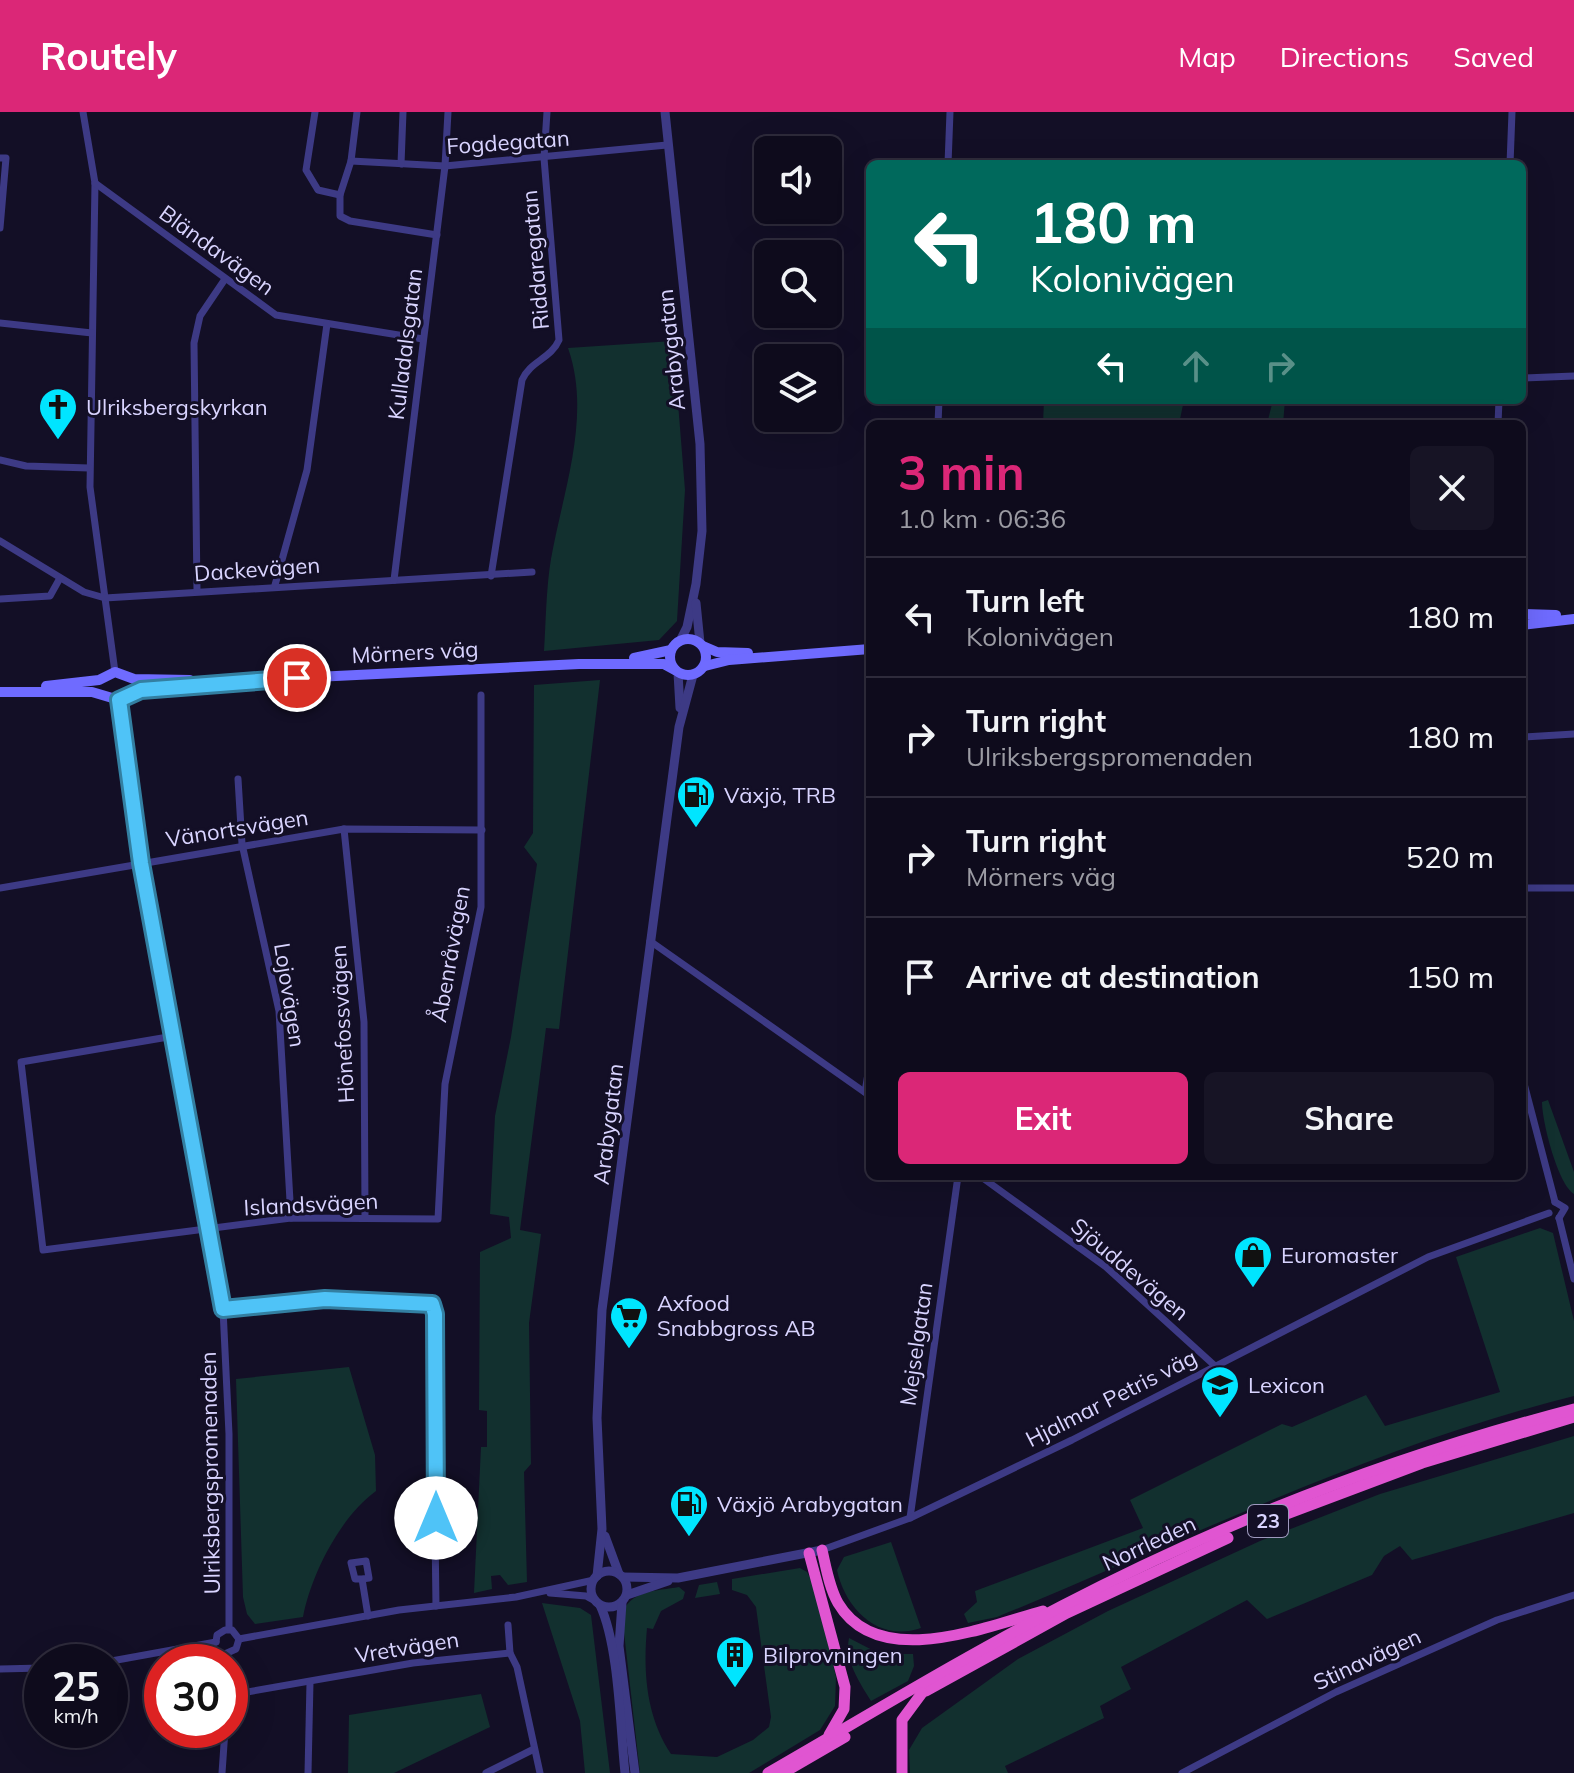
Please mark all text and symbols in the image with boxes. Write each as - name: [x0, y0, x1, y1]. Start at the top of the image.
- text: Routely: [40, 32, 177, 80]
- text: Map: [1178, 39, 1236, 74]
- text: Directions: [1280, 39, 1409, 74]
- text: Saved: [1453, 39, 1534, 74]
- street label: Fogdegatan: [446, 124, 570, 160]
- map controls: [754, 136, 842, 432]
- button: sound: [754, 136, 842, 224]
- text: 180 m: [1030, 187, 1197, 257]
- street label: Riddaregatan: [515, 189, 555, 331]
- icon: left: [898, 192, 1002, 296]
- street label: Bländavägen: [154, 199, 280, 301]
- button: search: [754, 240, 842, 328]
- text: Kolonivägen: [1030, 256, 1235, 301]
- street label: Kulladalsgatan: [382, 266, 428, 422]
- street label: Arabygatan: [651, 288, 691, 412]
- button: layers: [754, 344, 842, 432]
- icon: left: [1090, 344, 1134, 388]
- icon: ahead: [1174, 344, 1218, 388]
- icon: right: [1258, 344, 1302, 388]
- church icon: Ulriksbergskyrkan: [37, 386, 79, 441]
- place label: Ulriksbergskyrkan: [86, 393, 268, 421]
- text: 3 min: [898, 442, 1025, 502]
- button: close: [1410, 446, 1494, 530]
- text: 1.0 km · 06:36: [898, 502, 1066, 535]
- street label: Dackevägen: [193, 551, 321, 587]
- text: Turn left: [966, 582, 1084, 620]
- icon: left: [898, 595, 942, 639]
- text: 180 m: [1406, 598, 1494, 636]
- text: Kolonivägen: [966, 620, 1114, 653]
- street label: Mörners väg: [351, 635, 479, 669]
- pin: [263, 644, 331, 712]
- icon: arrive: [275, 656, 319, 700]
- text: Turn right: [966, 702, 1106, 740]
- icon: right: [898, 715, 942, 759]
- text: 180 m: [1406, 718, 1494, 756]
- text: Ulriksbergspromenaden: [966, 740, 1253, 773]
- fuel station icon: Växjö, TRB: [675, 774, 717, 829]
- place label: Växjö, TRB: [724, 781, 836, 809]
- street label: Vänortsvägen: [164, 803, 310, 853]
- text: Turn right: [966, 822, 1106, 860]
- icon: right: [898, 835, 942, 879]
- text: 520 m: [1406, 838, 1494, 876]
- text: Mörners väg: [966, 860, 1116, 893]
- street label: Åbenråvägen: [424, 883, 476, 1025]
- street label: Lojovägen: [268, 941, 312, 1049]
- street label: Hönefossvägen: [324, 944, 360, 1104]
- icon: arrive: [898, 955, 942, 999]
- text: Arrive at destination: [966, 958, 1260, 996]
- text: 150 m: [1406, 958, 1494, 996]
- street label: Arabygatan: [587, 1062, 629, 1186]
- button: Exit: [898, 1072, 1188, 1164]
- button: Share: [1204, 1072, 1494, 1164]
- street label: Islandsvägen: [243, 1186, 379, 1222]
- street label: Sjöuddevägen: [1065, 1212, 1195, 1326]
- shop icon: Euromaster: [1232, 1234, 1274, 1289]
- place label: Euromaster: [1281, 1241, 1398, 1269]
- street label: Mejselgatan: [893, 1280, 939, 1408]
- place label: Axfood Snabbgross AB: [657, 1289, 816, 1342]
- supermarket icon: Axfood Snabbgross AB: [608, 1295, 650, 1350]
- street label: Hjalmar Petris väg: [1021, 1343, 1201, 1453]
- street label: Ulriksbergspromenaden: [194, 1351, 226, 1595]
- school or university icon: Lexicon: [1199, 1364, 1241, 1419]
- place label: Lexicon: [1248, 1371, 1325, 1399]
- position arrow: [394, 1476, 478, 1560]
- fuel station icon: Växjö Arabygatan: [668, 1483, 710, 1538]
- place label: Växjö Arabygatan: [717, 1490, 903, 1518]
- road number: 23: [1248, 1505, 1288, 1537]
- street label: Norrleden: [1098, 1509, 1200, 1577]
- street label: Stinavägen: [1309, 1622, 1425, 1696]
- street label: Vretvägen: [353, 1625, 461, 1669]
- building icon: Bilprovningen: [714, 1634, 756, 1689]
- place label: Bilprovningen: [763, 1641, 903, 1669]
- speed limit sign: 30: [144, 1644, 248, 1748]
- text: 25: [52, 1661, 100, 1711]
- text: km/h: [53, 1703, 99, 1728]

